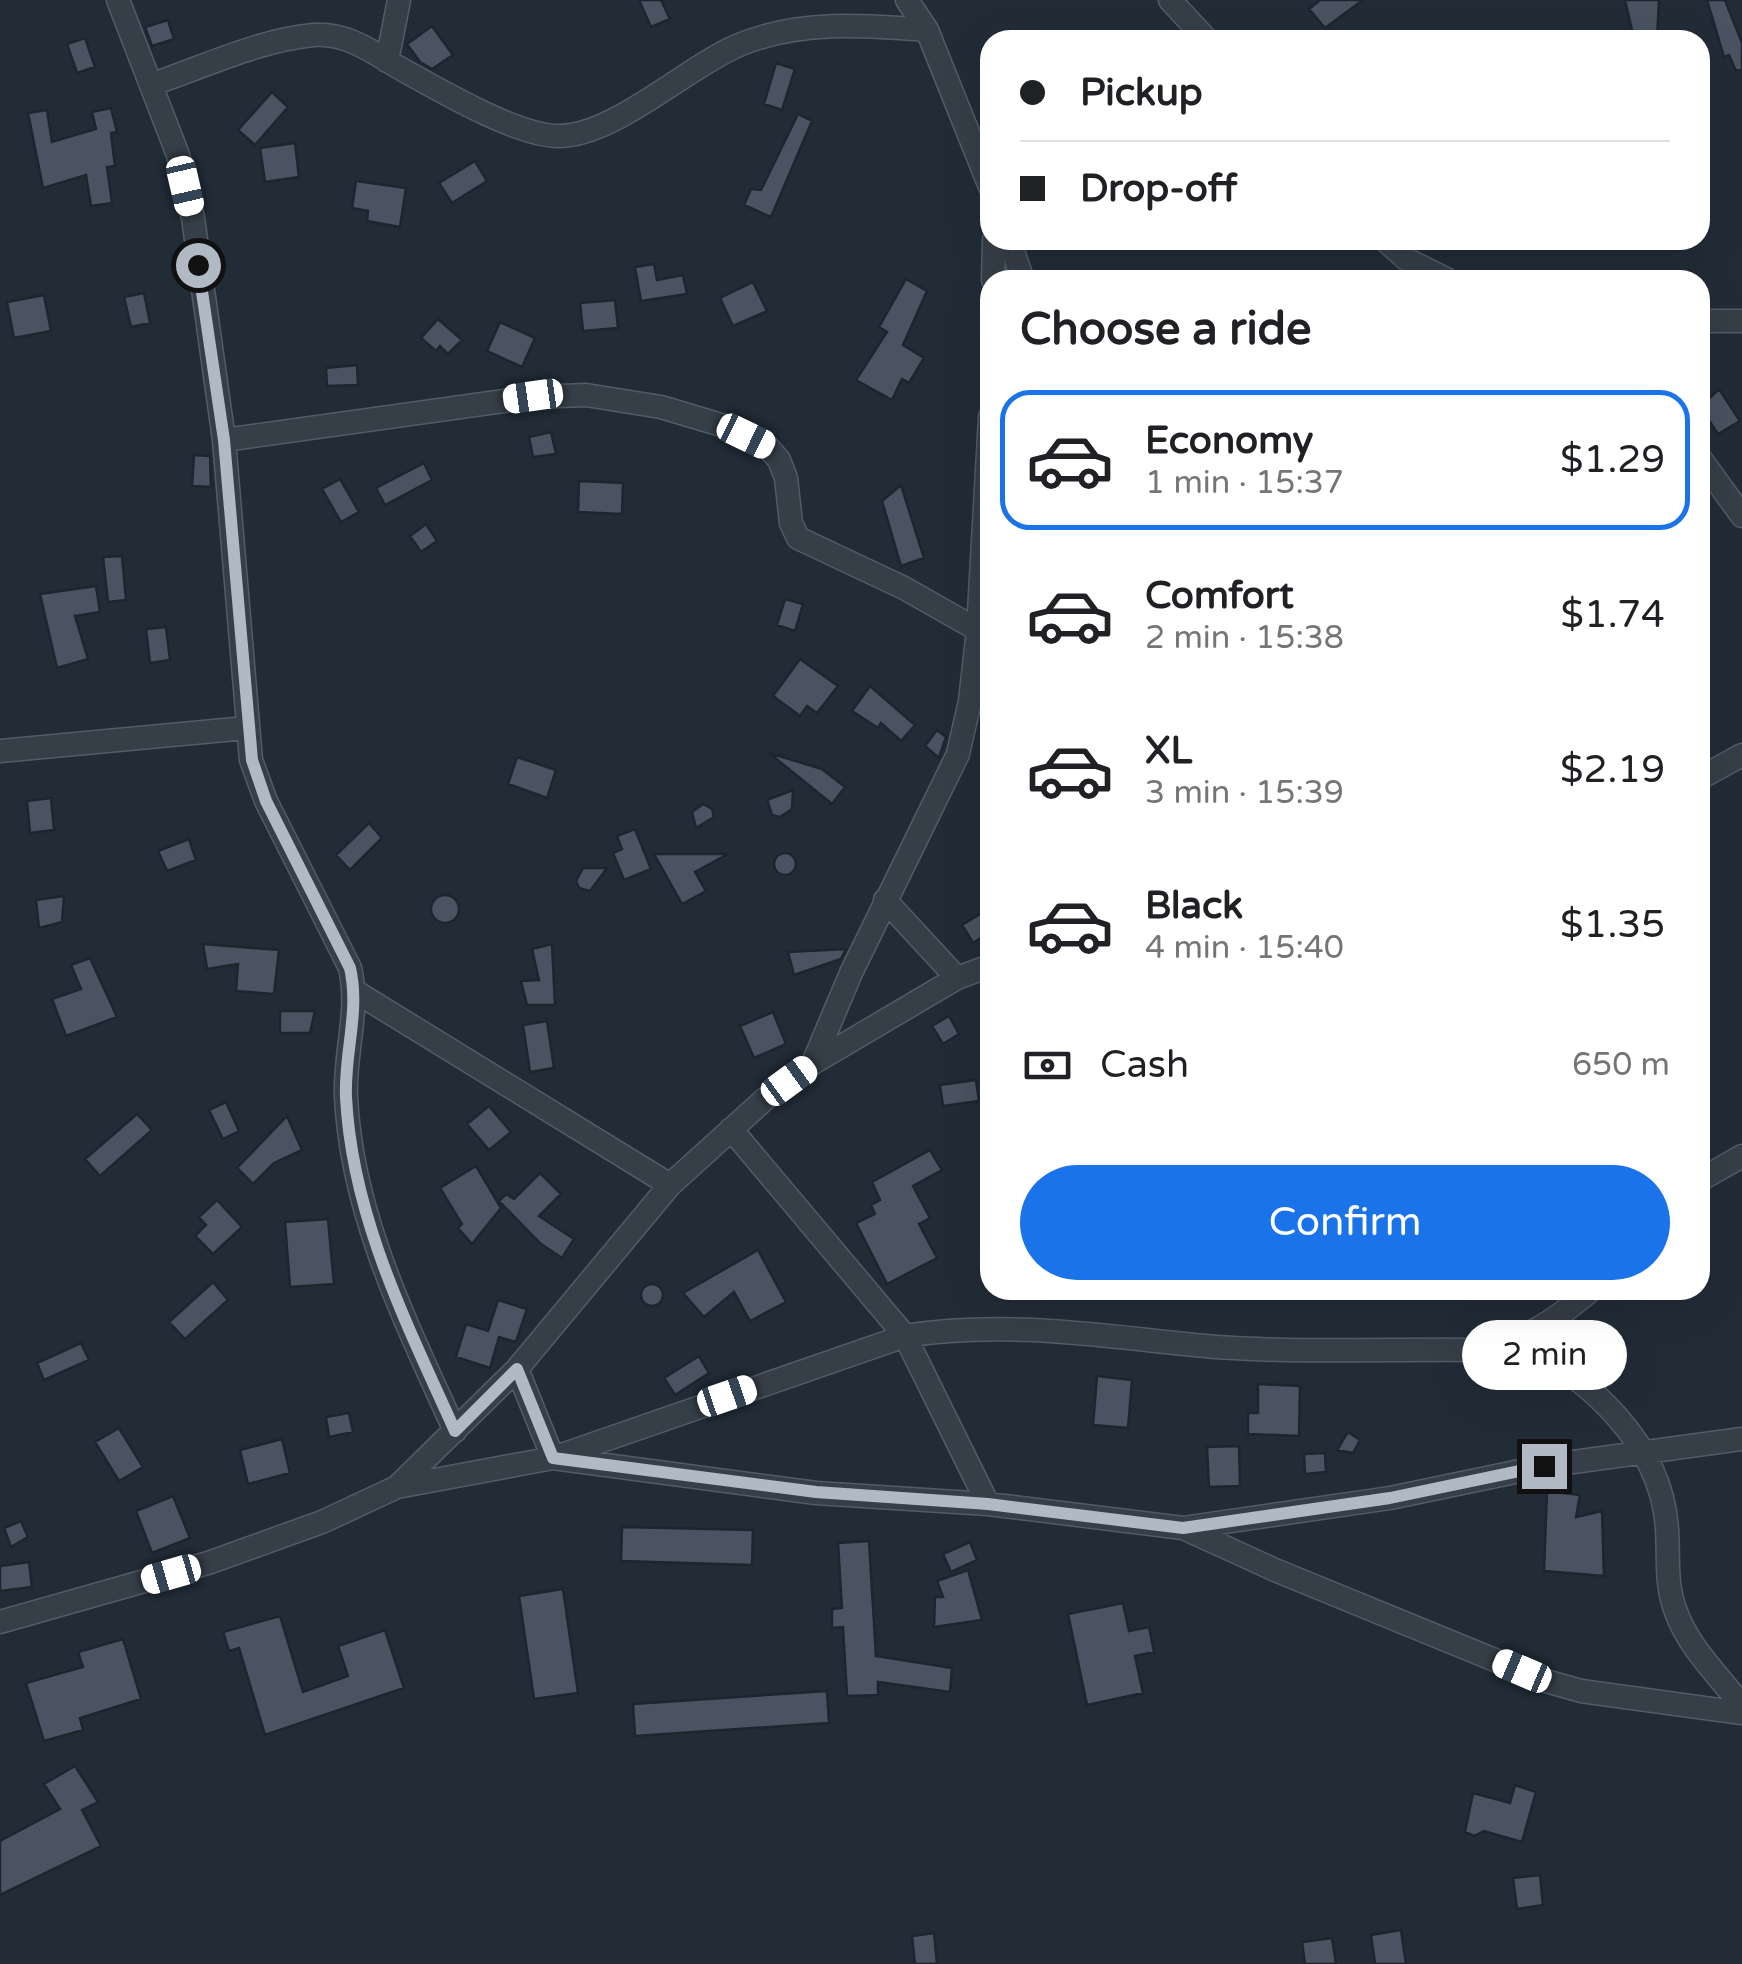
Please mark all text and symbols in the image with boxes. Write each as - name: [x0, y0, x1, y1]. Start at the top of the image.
- text: Pickup: [1080, 70, 1203, 116]
- car: [164, 153, 206, 219]
- text: Drop-off: [1080, 166, 1237, 212]
- route start: [176, 243, 221, 288]
- text: Choose a ride: [1020, 303, 1311, 357]
- car: [501, 377, 565, 415]
- car: [712, 409, 780, 463]
- icon: car: [1025, 415, 1115, 505]
- text: Economy: [1145, 418, 1313, 464]
- text: $1.29: [1560, 437, 1665, 483]
- text: 1 min · 15:37: [1145, 464, 1344, 502]
- icon: car: [1025, 570, 1115, 660]
- text: Comfort: [1145, 573, 1294, 619]
- text: $1.74: [1560, 592, 1665, 638]
- text: 2 min · 15:38: [1145, 619, 1344, 657]
- icon: car: [1025, 725, 1115, 815]
- text: XL: [1145, 728, 1192, 774]
- text: $2.19: [1560, 747, 1665, 793]
- text: 3 min · 15:39: [1145, 774, 1344, 812]
- icon: car: [1025, 880, 1115, 970]
- text: Black: [1145, 883, 1243, 929]
- text: $1.35: [1560, 902, 1665, 948]
- text: 4 min · 15:40: [1145, 929, 1344, 967]
- icon: cash: [1020, 1038, 1075, 1093]
- text: Cash: [1100, 1042, 1189, 1088]
- text: 650 m: [1572, 1046, 1670, 1084]
- car: [756, 1051, 822, 1111]
- button: Confirm: [1020, 1165, 1670, 1280]
- callout: 2 min: [1462, 1321, 1626, 1391]
- text: 2 min: [1502, 1336, 1587, 1374]
- car: [694, 1372, 760, 1420]
- route end: [1522, 1444, 1567, 1489]
- car: [138, 1551, 204, 1597]
- car: [1489, 1645, 1555, 1697]

